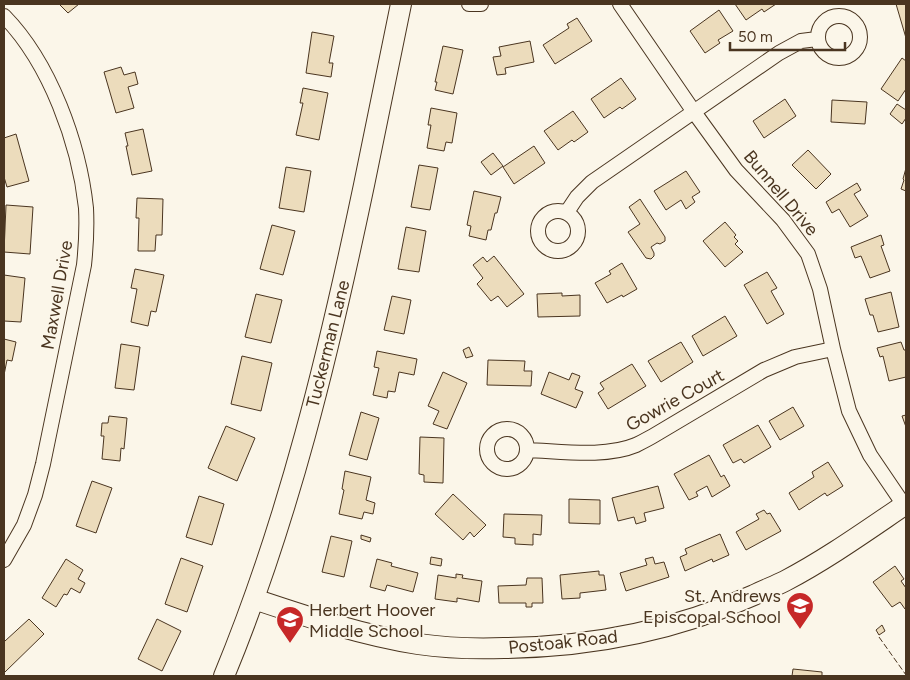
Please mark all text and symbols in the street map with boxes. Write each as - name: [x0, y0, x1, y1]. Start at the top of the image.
- scale bar: [730, 20, 845, 52]
- text: 50 m: [738, 28, 773, 46]
- street label: Bunnell Drive: [739, 146, 823, 240]
- street label: Maxwell Drive: [37, 238, 77, 351]
- street label: Tuckerman Lane: [302, 278, 355, 410]
- street label: Gowrie Court: [622, 364, 728, 436]
- place label: St. Andrews Episcopal School: [643, 585, 781, 628]
- school or university icon: St. Andrews Episcopal School: [785, 591, 815, 630]
- place label: Herbert Hoover Middle School: [309, 599, 435, 642]
- school or university icon: Herbert Hoover Middle School: [275, 605, 305, 644]
- street label: Postoak Road: [507, 625, 619, 659]

